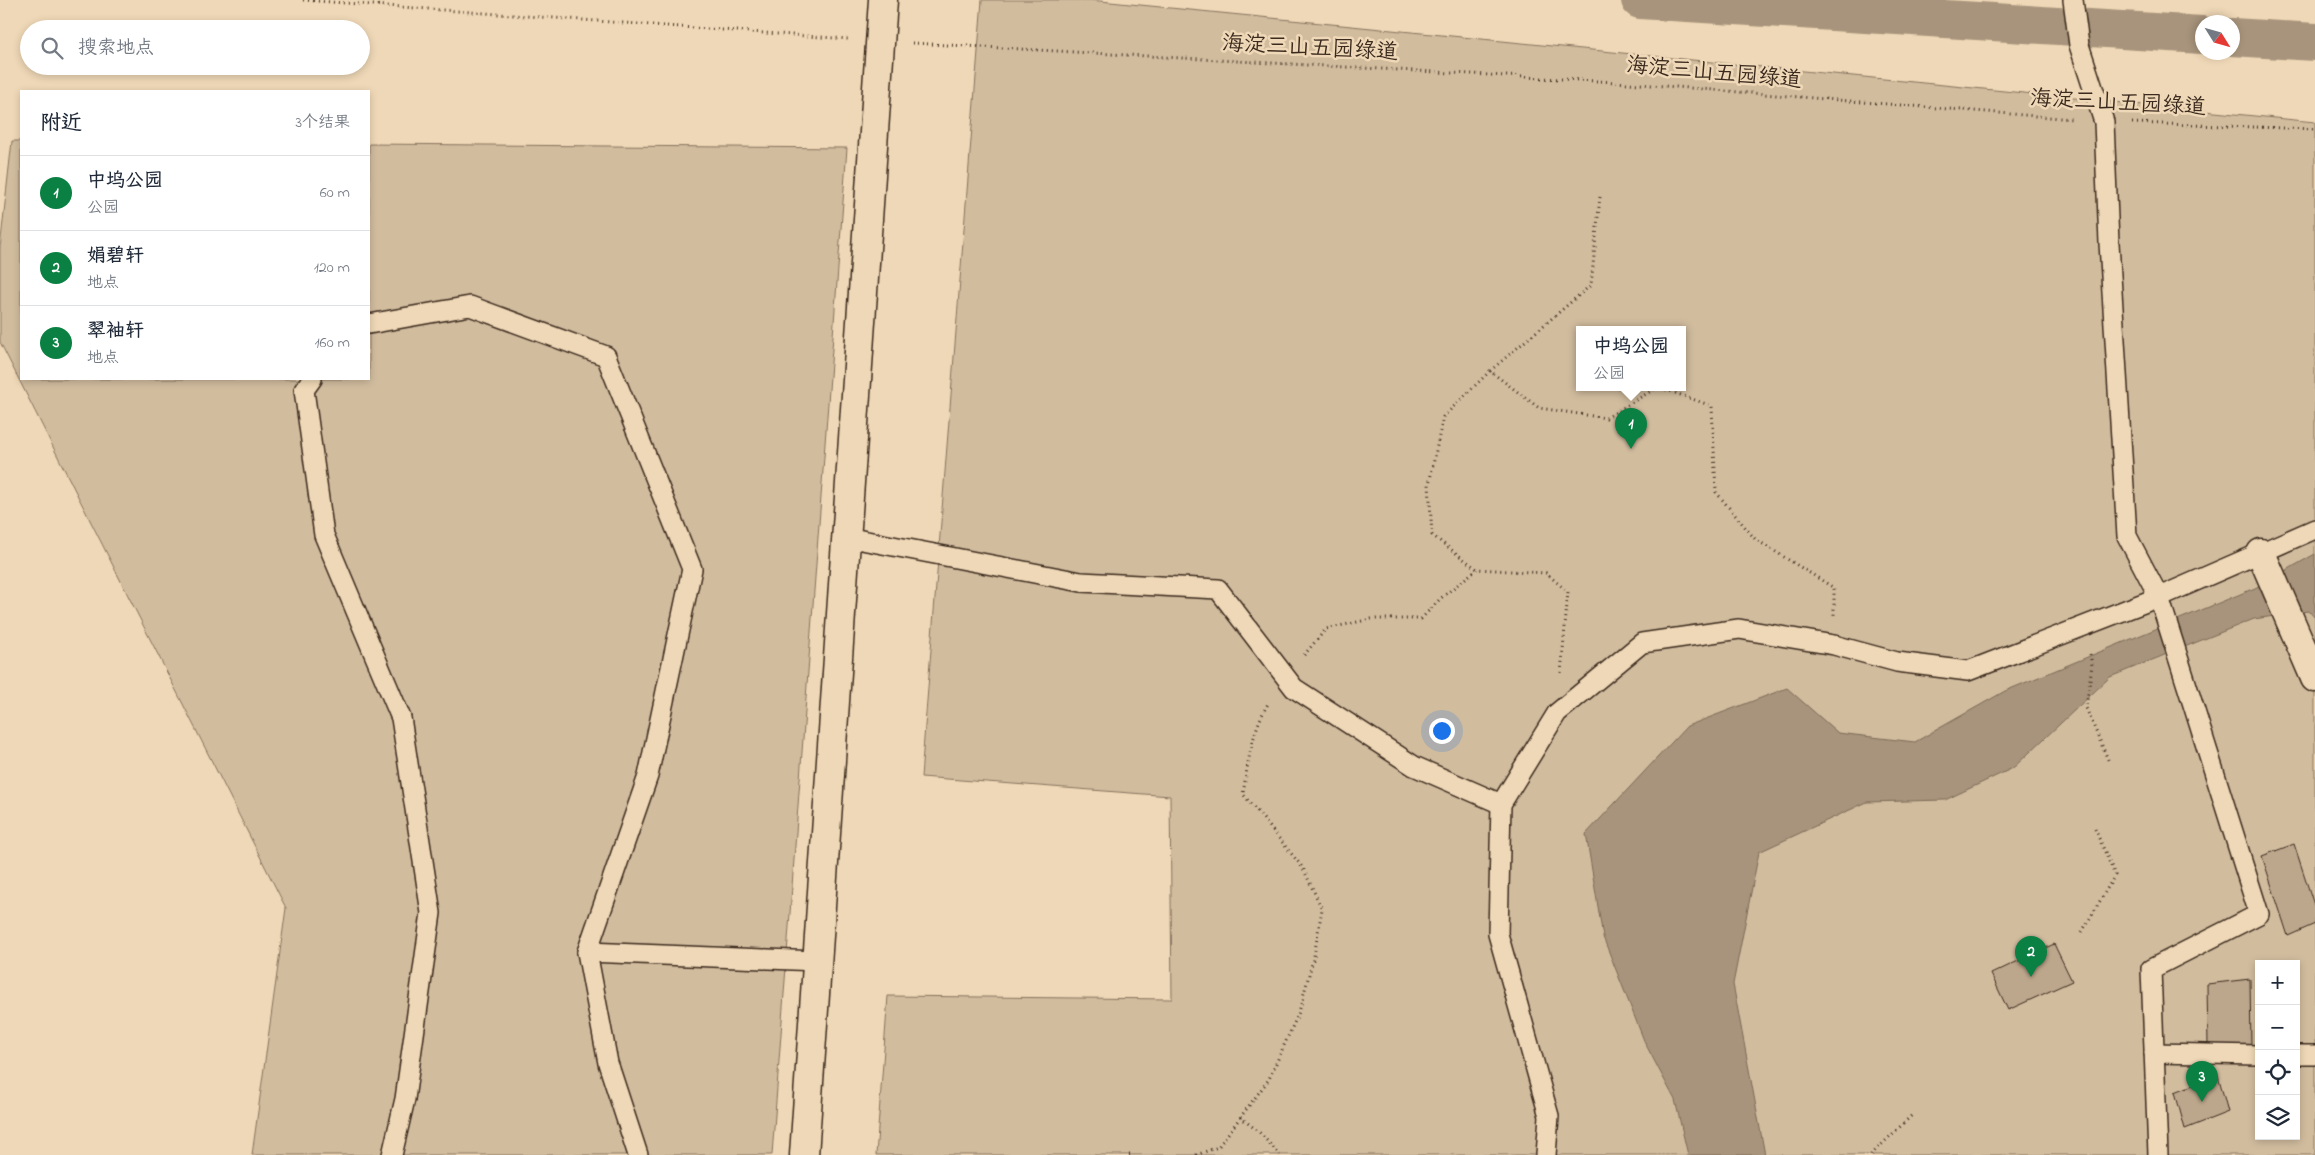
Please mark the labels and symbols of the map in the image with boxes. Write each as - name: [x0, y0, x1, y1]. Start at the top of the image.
- north arrow: [2195, 15, 2240, 60]
- street label: 海淀三山五园绿道: [1221, 28, 1399, 70]
- street label: 海淀三山五园绿道: [1625, 50, 1803, 98]
- street label: 海淀三山五园绿道: [2029, 83, 2207, 125]
- pin: 1: [1615, 408, 1647, 449]
- your location: [1429, 718, 1455, 744]
- pin: 2: [2015, 936, 2047, 977]
- pin: 3: [2186, 1061, 2218, 1102]

